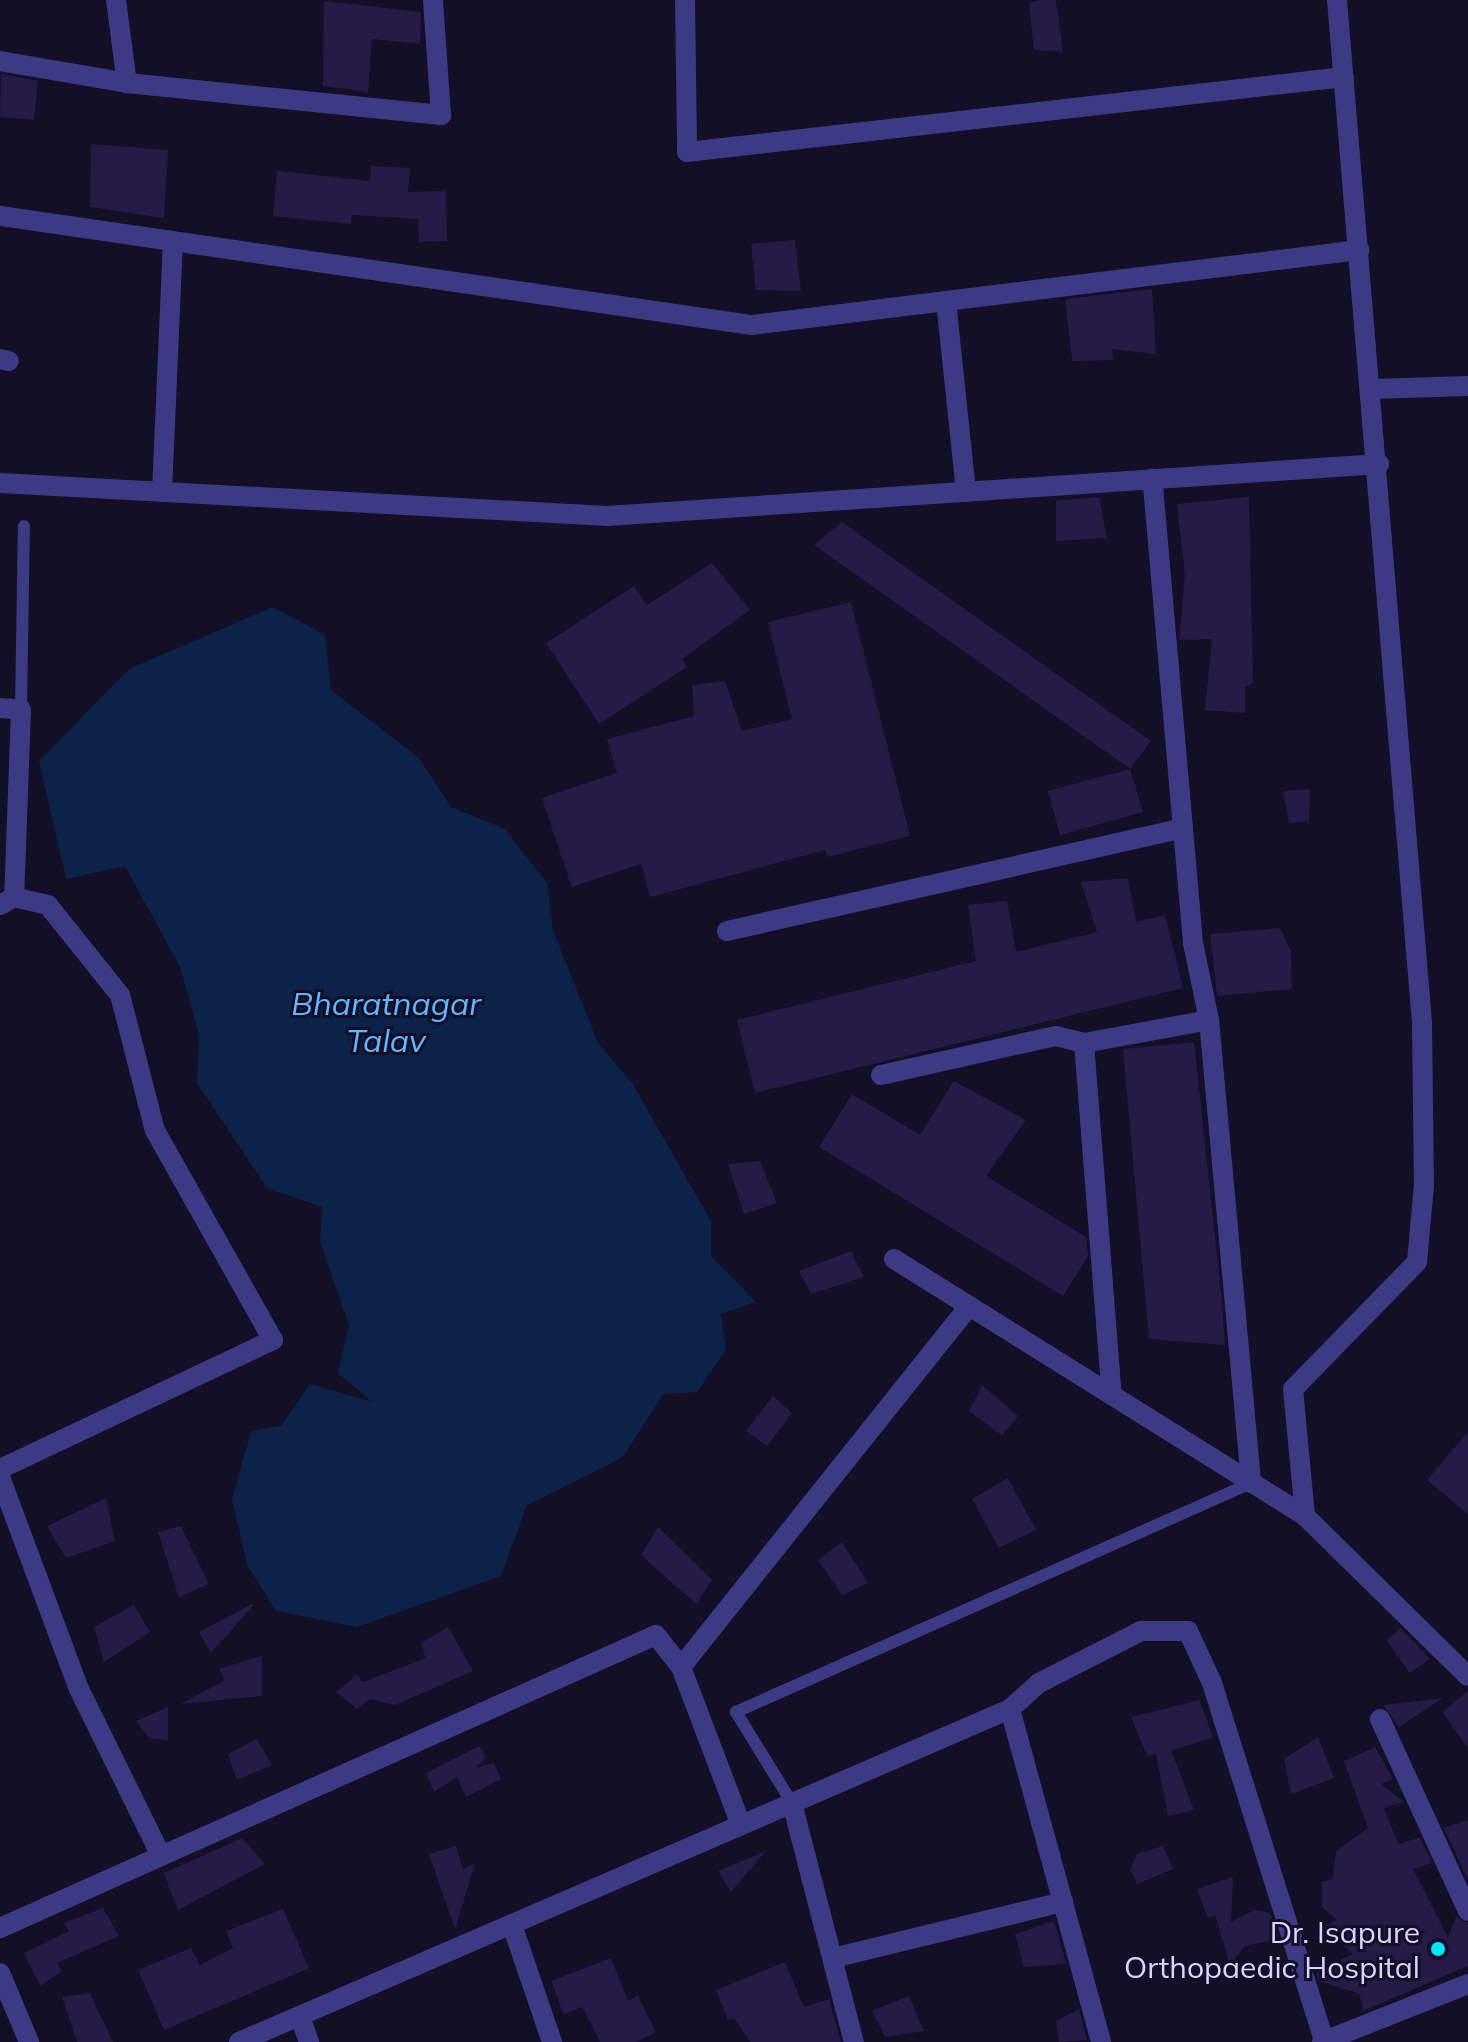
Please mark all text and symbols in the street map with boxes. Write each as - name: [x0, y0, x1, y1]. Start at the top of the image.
- water label: Bharatnagar Talav: [291, 985, 481, 1060]
- place label: Dr. Isapure Orthopaedic Hospital: [1124, 1914, 1420, 1984]
- marker: Dr. Isapure Orthopaedic Hospital: [1427, 1938, 1449, 1960]

